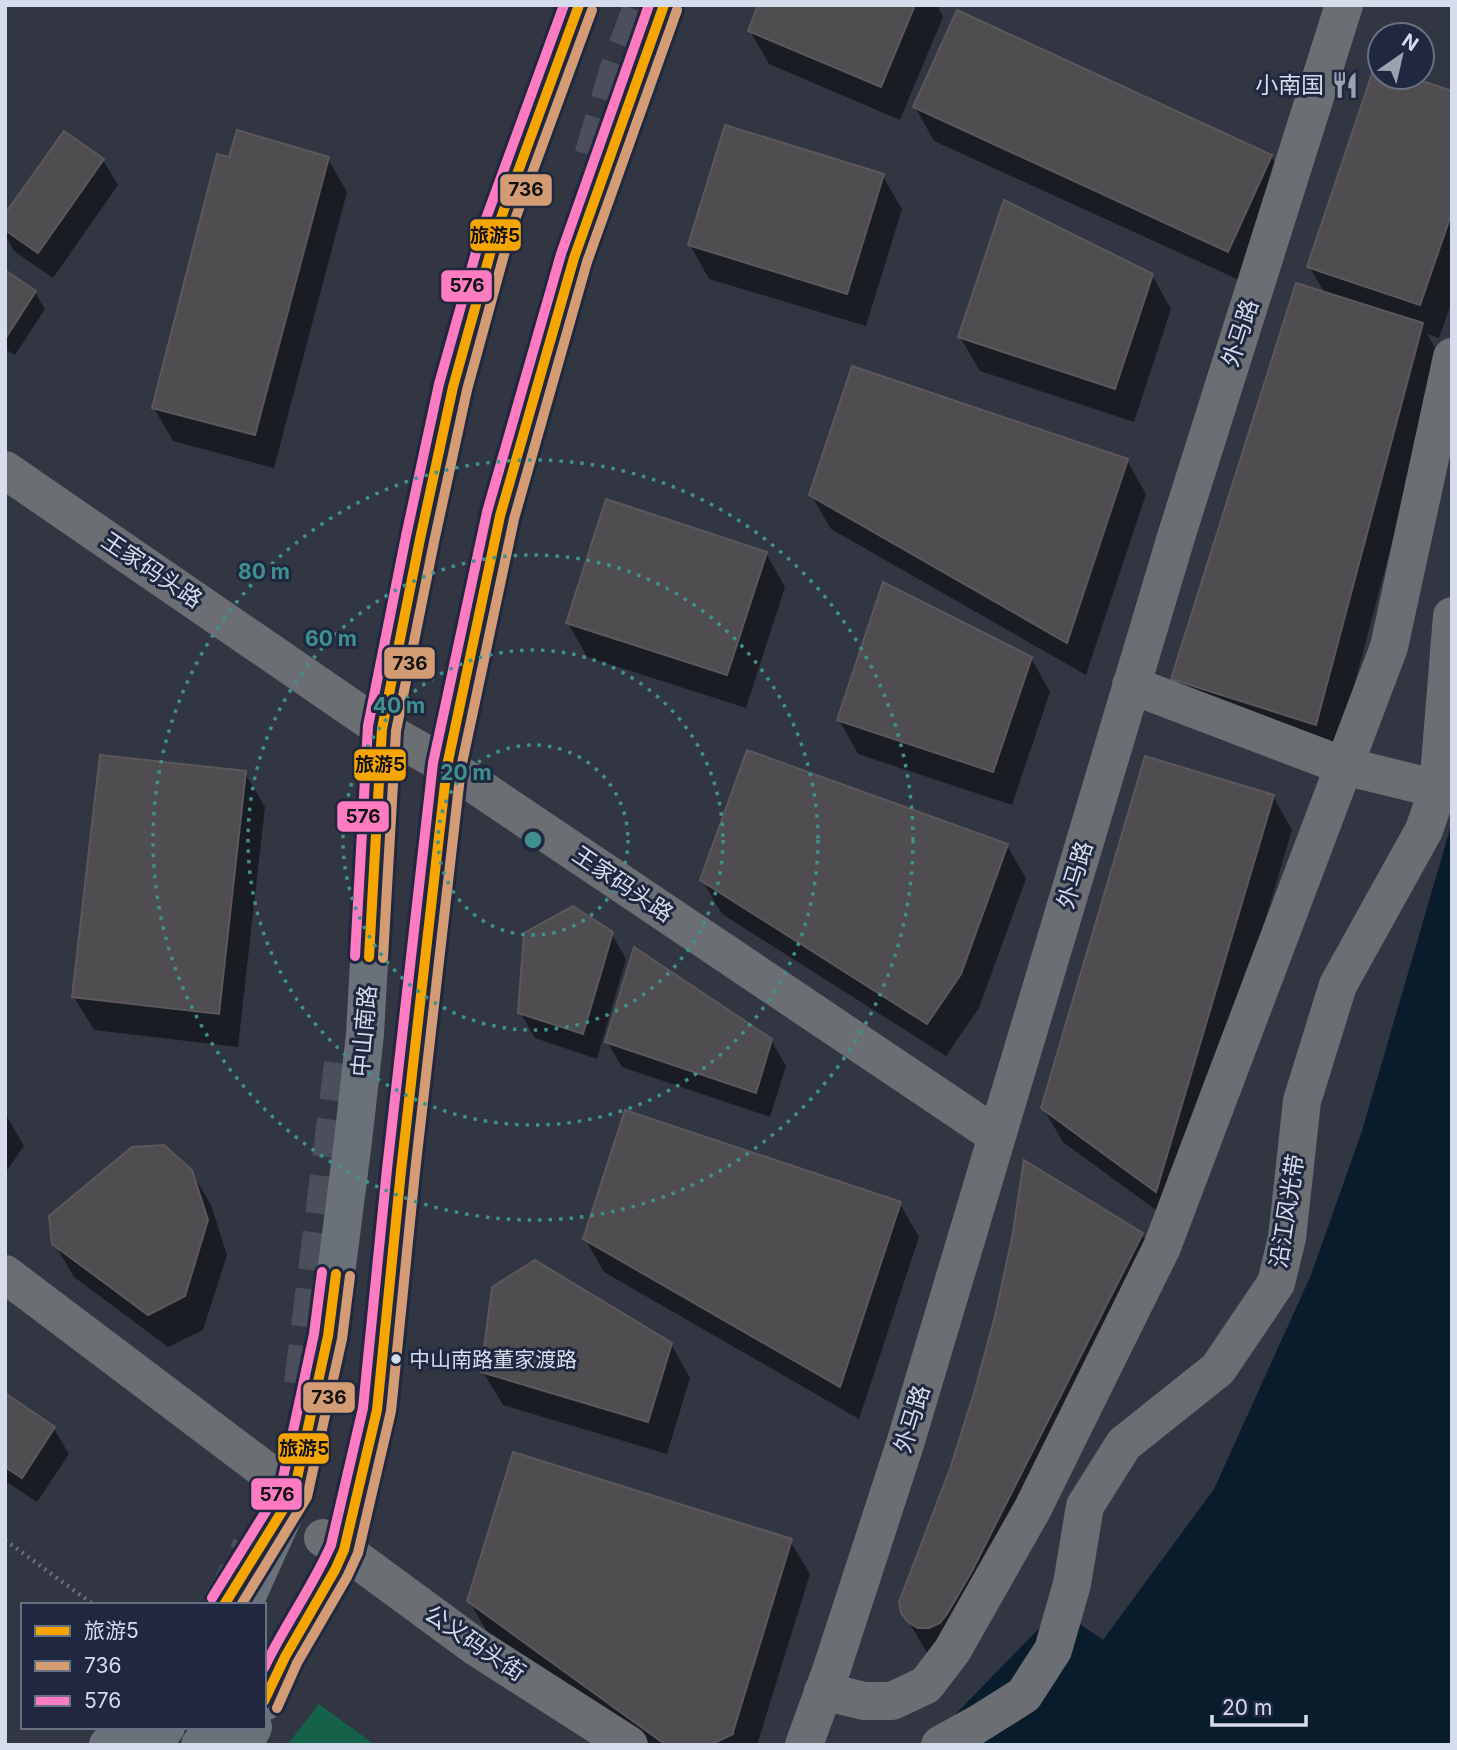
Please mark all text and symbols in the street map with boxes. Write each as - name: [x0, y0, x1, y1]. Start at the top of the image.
- north arrow: [1366, 21, 1436, 91]
- text: N: [1398, 29, 1423, 56]
- restaurant icon: 小南国: [1330, 70, 1360, 100]
- place label: 小南国: [1255, 71, 1324, 99]
- line badge: 736: [499, 173, 553, 207]
- text: 736: [508, 178, 544, 201]
- line badge: 旅游5: [469, 218, 522, 252]
- text: 旅游5: [470, 224, 520, 247]
- line badge: 576: [440, 269, 493, 303]
- text: 576: [449, 274, 485, 297]
- street label: 外马路: [1216, 296, 1264, 370]
- street label: 王家码头路: [97, 526, 207, 614]
- text: 80 m: [238, 559, 290, 584]
- text: 60 m: [305, 626, 357, 651]
- line badge: 736: [383, 646, 436, 680]
- text: 736: [392, 652, 428, 675]
- text: 40 m: [373, 693, 425, 718]
- line badge: 旅游5: [353, 748, 407, 782]
- text: 旅游5: [355, 753, 405, 776]
- text: 20 m: [440, 760, 492, 785]
- line badge: 576: [336, 800, 390, 833]
- text: 576: [345, 805, 381, 828]
- centre of rings: [521, 828, 545, 852]
- street label: 外马路: [1052, 838, 1098, 912]
- street label: 王家码头路: [568, 840, 678, 928]
- street label: 中山南路: [346, 984, 382, 1078]
- street label: 沿江风光带: [1264, 1152, 1310, 1270]
- place label: 中山南路董家渡路: [409, 1347, 577, 1372]
- marker: 中山南路董家渡路: [389, 1352, 403, 1366]
- line badge: 736: [302, 1381, 356, 1414]
- street label: 外马路: [889, 1382, 935, 1456]
- text: 736: [311, 1386, 347, 1409]
- line badge: 旅游5: [277, 1432, 330, 1465]
- text: 旅游5: [279, 1437, 329, 1460]
- line badge: 576: [250, 1477, 303, 1511]
- text: 576: [259, 1483, 295, 1506]
- street label: 公义码头街: [420, 1599, 530, 1687]
- legend: [21, 1603, 266, 1729]
- text: 旅游5: [84, 1618, 139, 1643]
- text: 736: [84, 1653, 122, 1678]
- scale bar: [1212, 1684, 1306, 1728]
- text: 576: [84, 1688, 121, 1713]
- text: 20 m: [1222, 1695, 1272, 1720]

